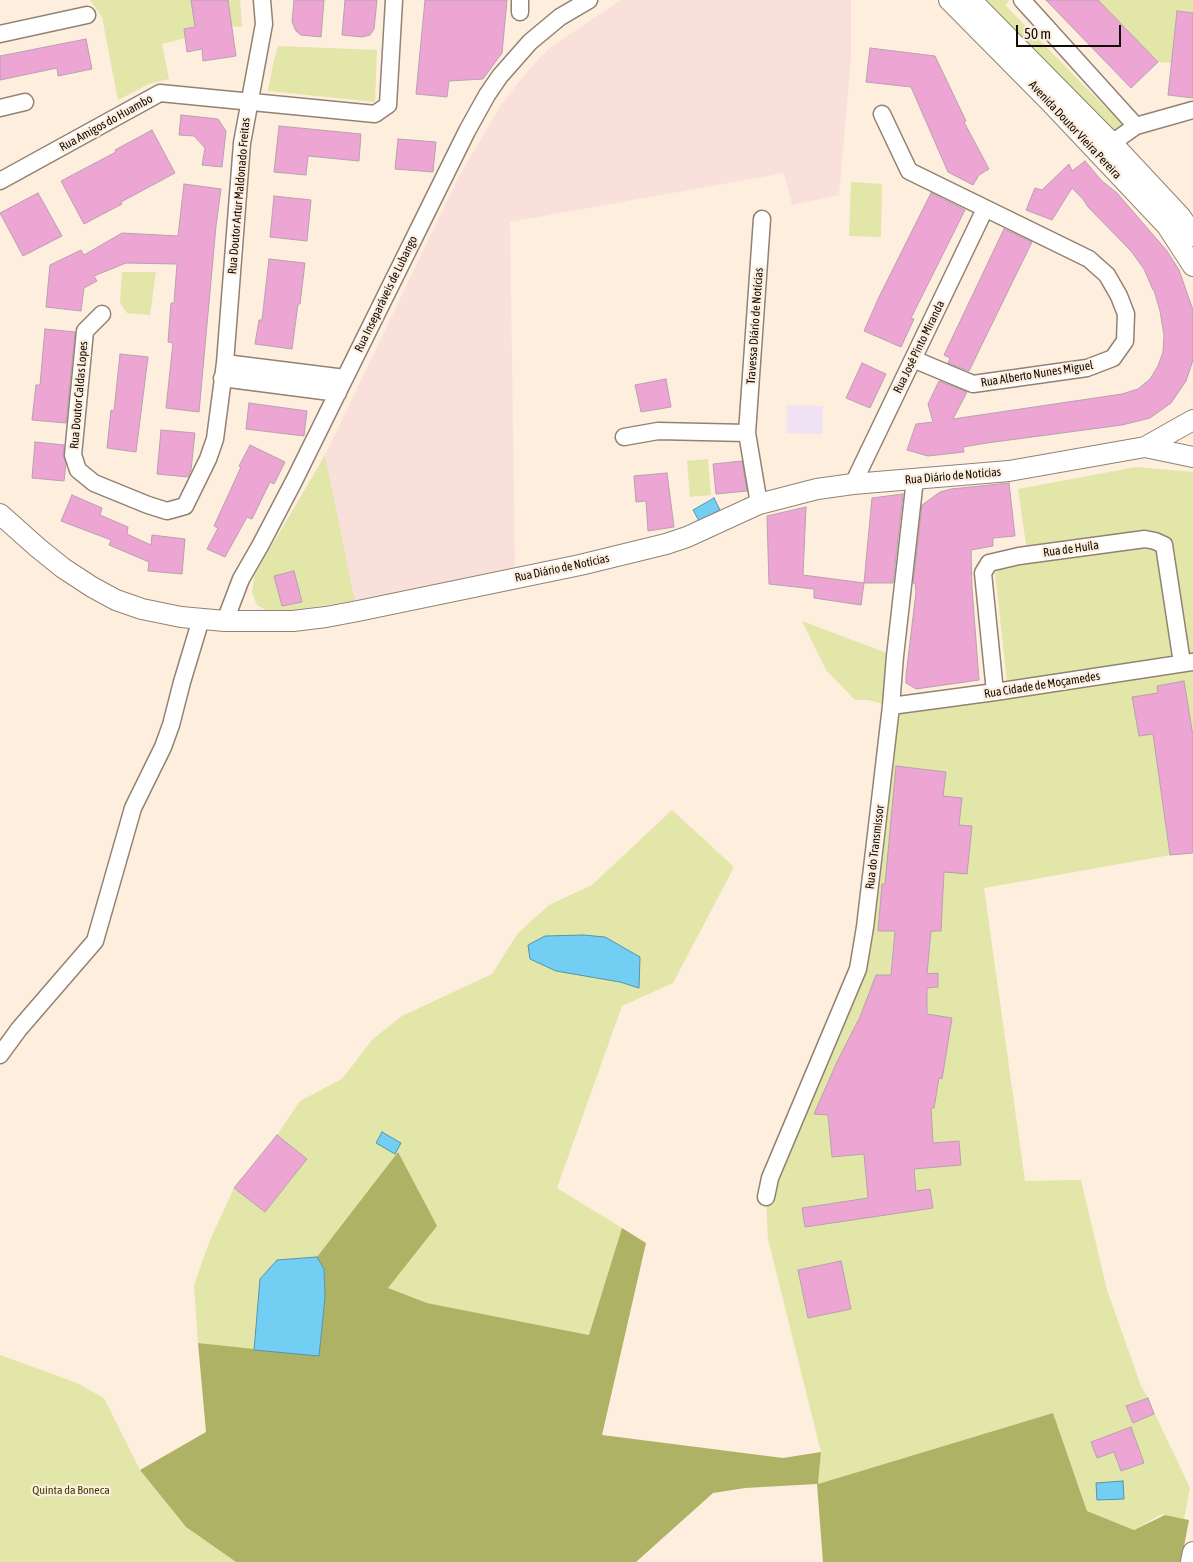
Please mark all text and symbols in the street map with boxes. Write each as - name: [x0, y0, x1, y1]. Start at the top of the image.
- scale bar: [1018, 15, 1123, 47]
- text: 50 m: [1024, 25, 1051, 42]
- street label: Avenida Doutor Vieira Pereira: [1026, 78, 1124, 182]
- street label: Rua Amigos do Huambo: [57, 91, 155, 155]
- street label: Rua Doutor Artur Maldonado Freitas: [225, 117, 253, 275]
- street label: Rua Inseparáveis de Lubango: [352, 234, 420, 354]
- street label: Travessa Diário de Notícias: [744, 267, 766, 385]
- street label: Rua José Pinto Miranda: [890, 298, 948, 396]
- street label: Rua Doutor Caldas Lopes: [67, 340, 91, 450]
- street label: Rua Alberto Nunes Miguel: [980, 358, 1094, 390]
- street label: Rua Diário de Notícias: [904, 465, 1002, 487]
- street label: Rua de Huíla: [1042, 538, 1100, 560]
- street label: Rua Diário de Notícias: [513, 551, 611, 585]
- street label: Rua Cidade de Moçamedes: [983, 669, 1101, 701]
- street label: Rua do Transmissor: [863, 804, 887, 890]
- park label: Quinta da Boneca: [32, 1483, 110, 1497]

